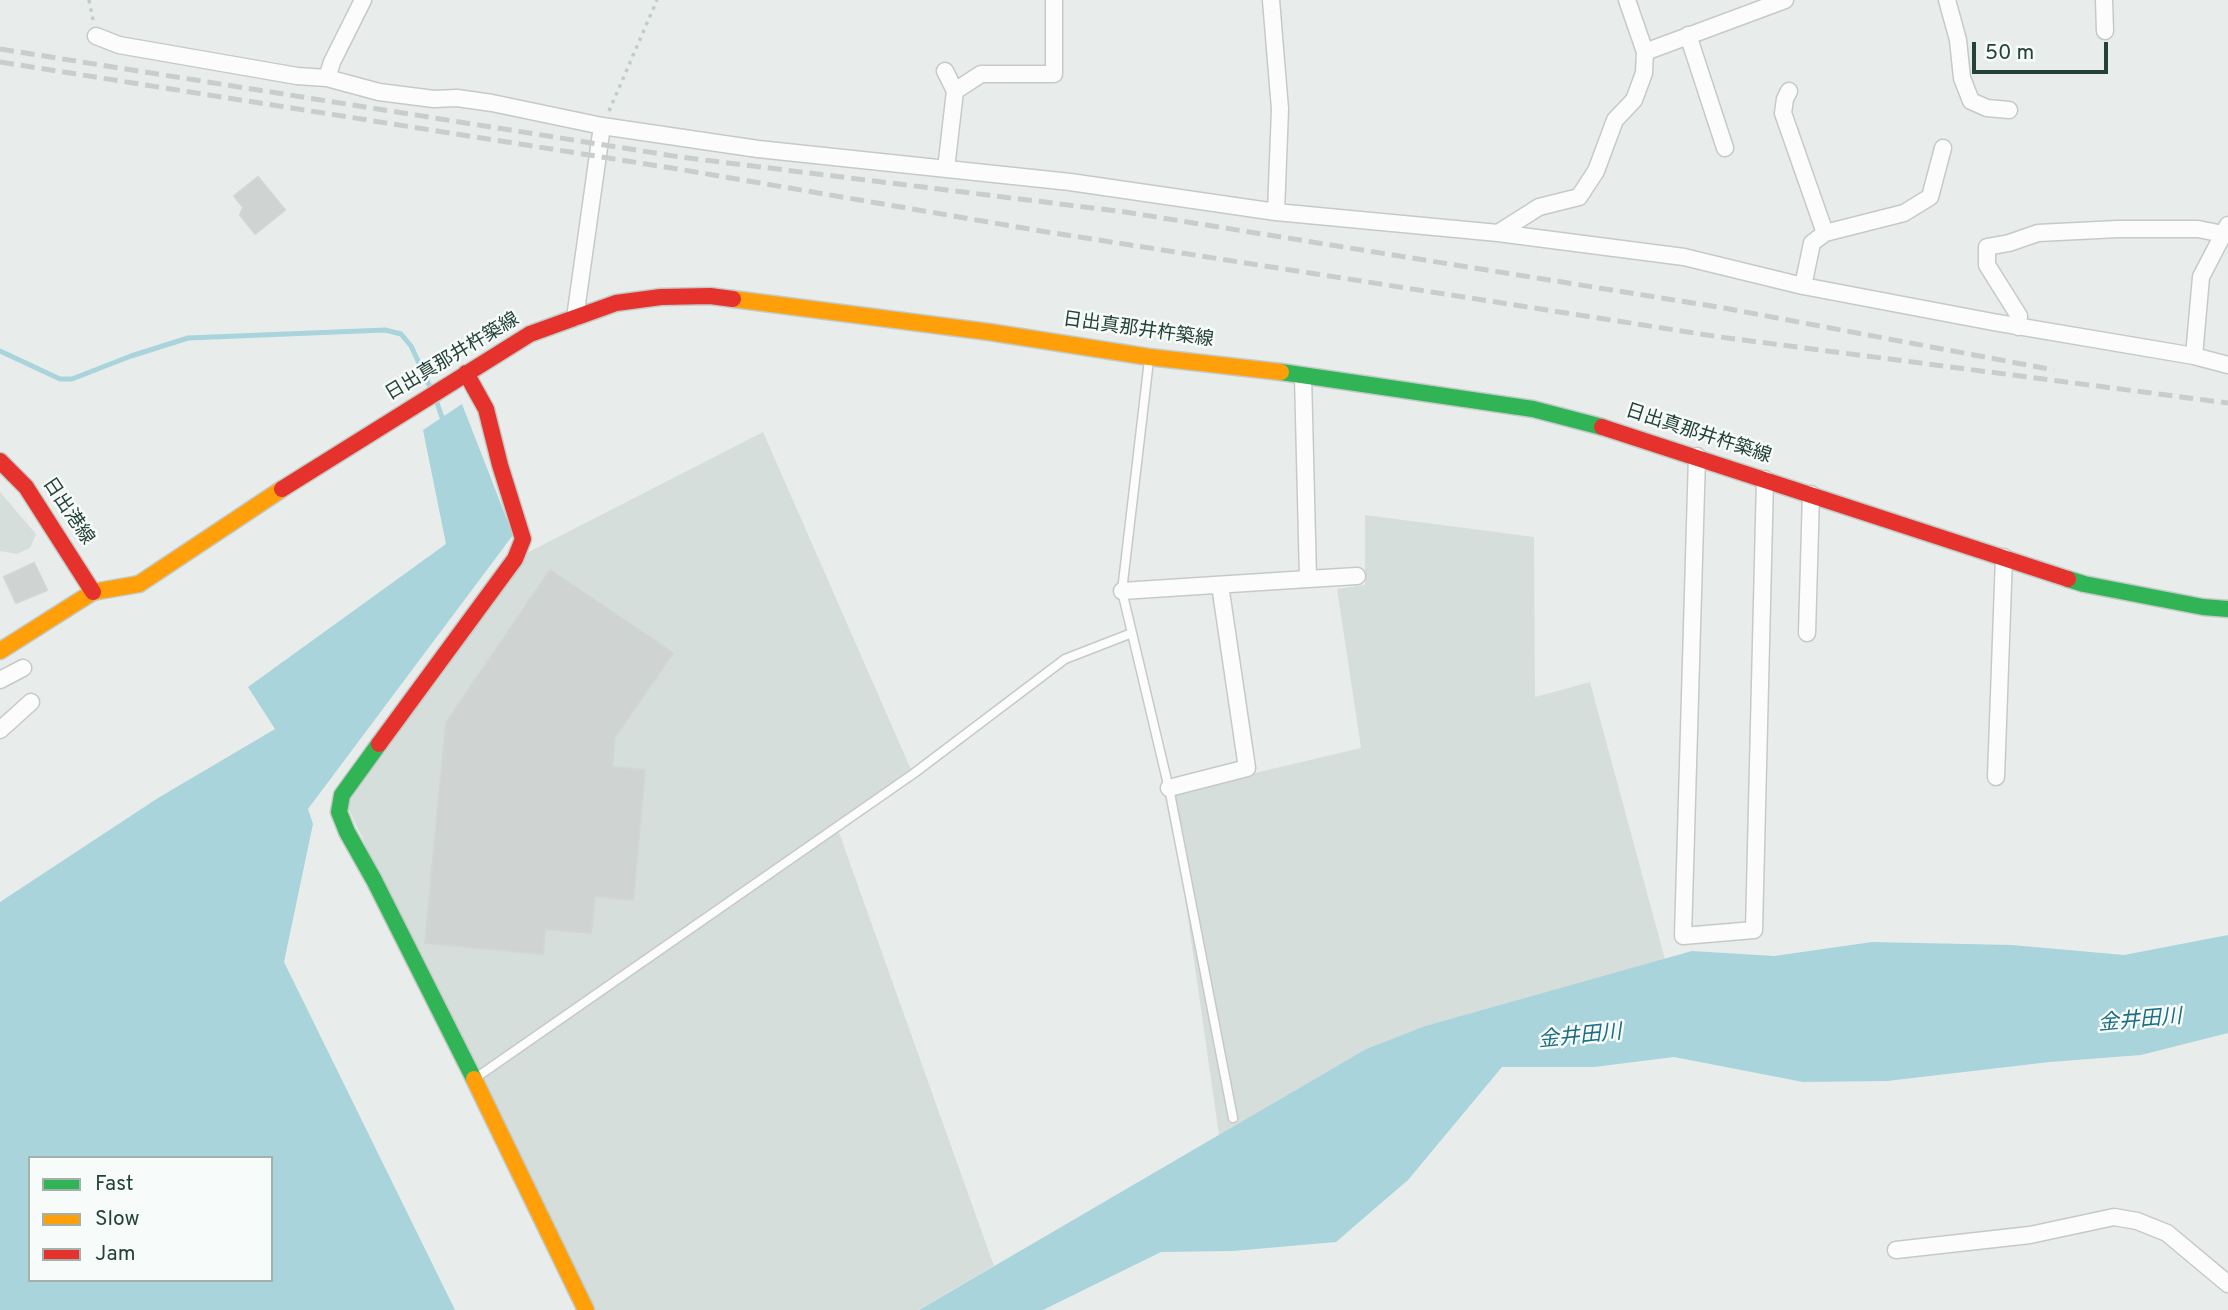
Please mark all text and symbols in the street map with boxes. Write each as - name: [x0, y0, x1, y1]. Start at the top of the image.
- scale bar: [1976, 28, 2112, 72]
- text: 50 m: [1985, 40, 2034, 67]
- street label: 日出真那井杵築線: [382, 309, 524, 407]
- street label: 日出真那井杵築線: [1061, 309, 1215, 353]
- street label: 日出真那井杵築線: [1622, 401, 1774, 469]
- street label: 日出港線: [36, 474, 98, 550]
- water label: 金井田川: [2097, 1006, 2183, 1038]
- water label: 金井田川: [1537, 1021, 1623, 1055]
- legend: [28, 1156, 273, 1282]
- text: Fast: [95, 1171, 134, 1198]
- text: Slow: [95, 1206, 140, 1233]
- text: Jam: [95, 1241, 136, 1268]

